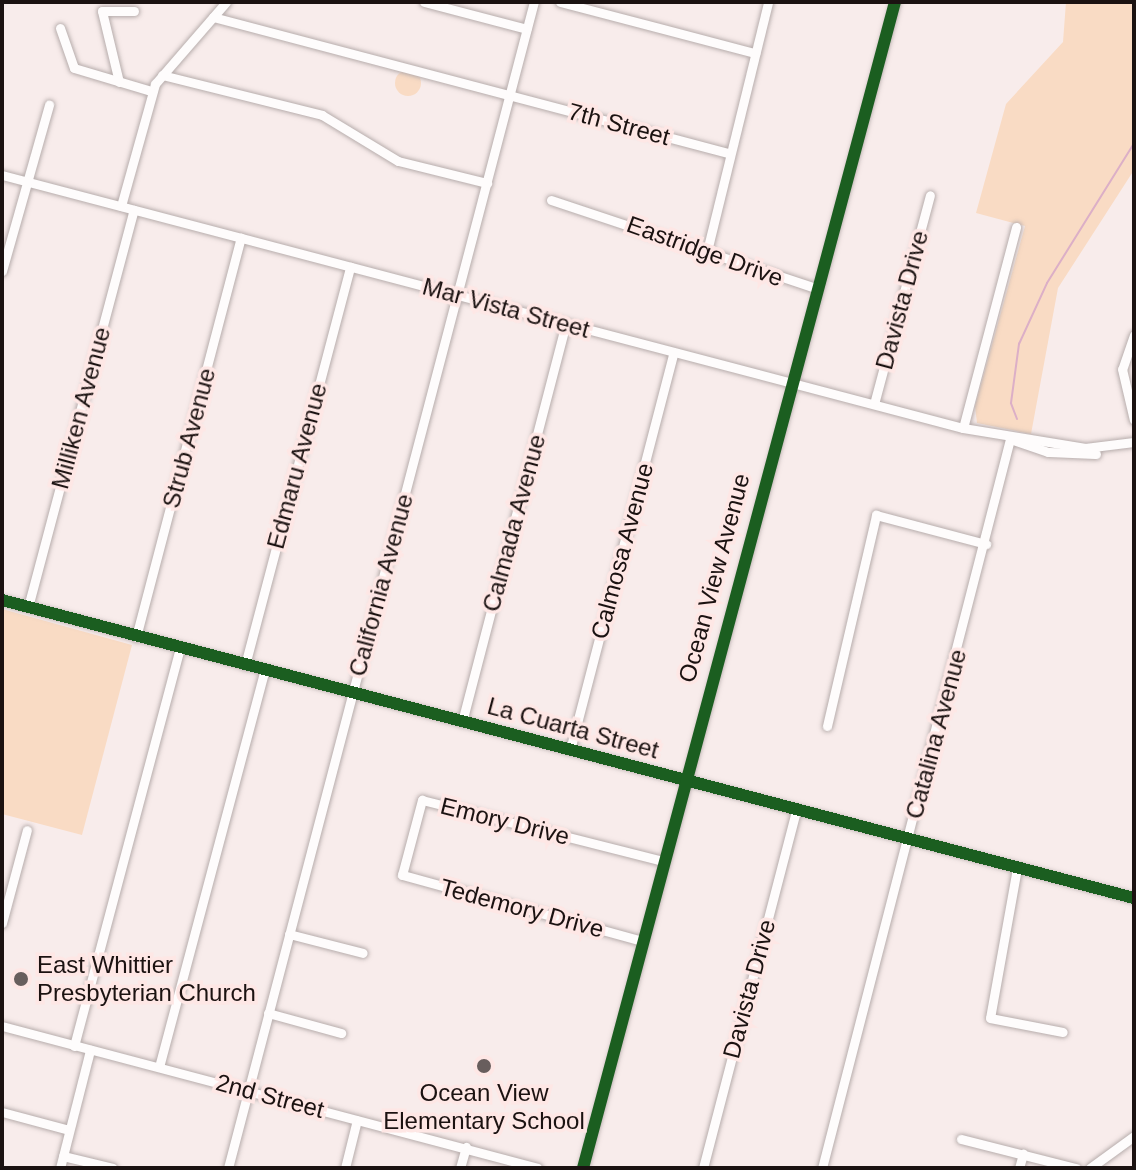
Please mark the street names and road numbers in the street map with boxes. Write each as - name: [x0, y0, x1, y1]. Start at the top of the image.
- street label: 7th Street: [565, 97, 673, 151]
- street label: Eastridge Drive: [623, 209, 787, 293]
- street label: Davista Drive: [870, 227, 934, 373]
- street label: Mar Vista Street: [419, 272, 593, 344]
- street label: Milliken Avenue: [45, 323, 117, 493]
- street label: Strub Avenue: [156, 364, 222, 512]
- street label: Edmaru Avenue: [261, 379, 333, 553]
- street label: Calmada Avenue: [476, 431, 552, 615]
- street label: Calmosa Avenue: [584, 459, 660, 643]
- street label: Ocean View Avenue: [672, 470, 756, 686]
- street label: California Avenue: [343, 490, 419, 680]
- street label: Catalina Avenue: [899, 645, 973, 823]
- street label: La Cuarta Street: [484, 691, 662, 765]
- street label: Emory Drive: [437, 791, 573, 851]
- street label: Tedemory Drive: [437, 872, 607, 944]
- street label: Davista Drive: [717, 916, 781, 1062]
- street label: 2nd Street: [213, 1068, 327, 1124]

